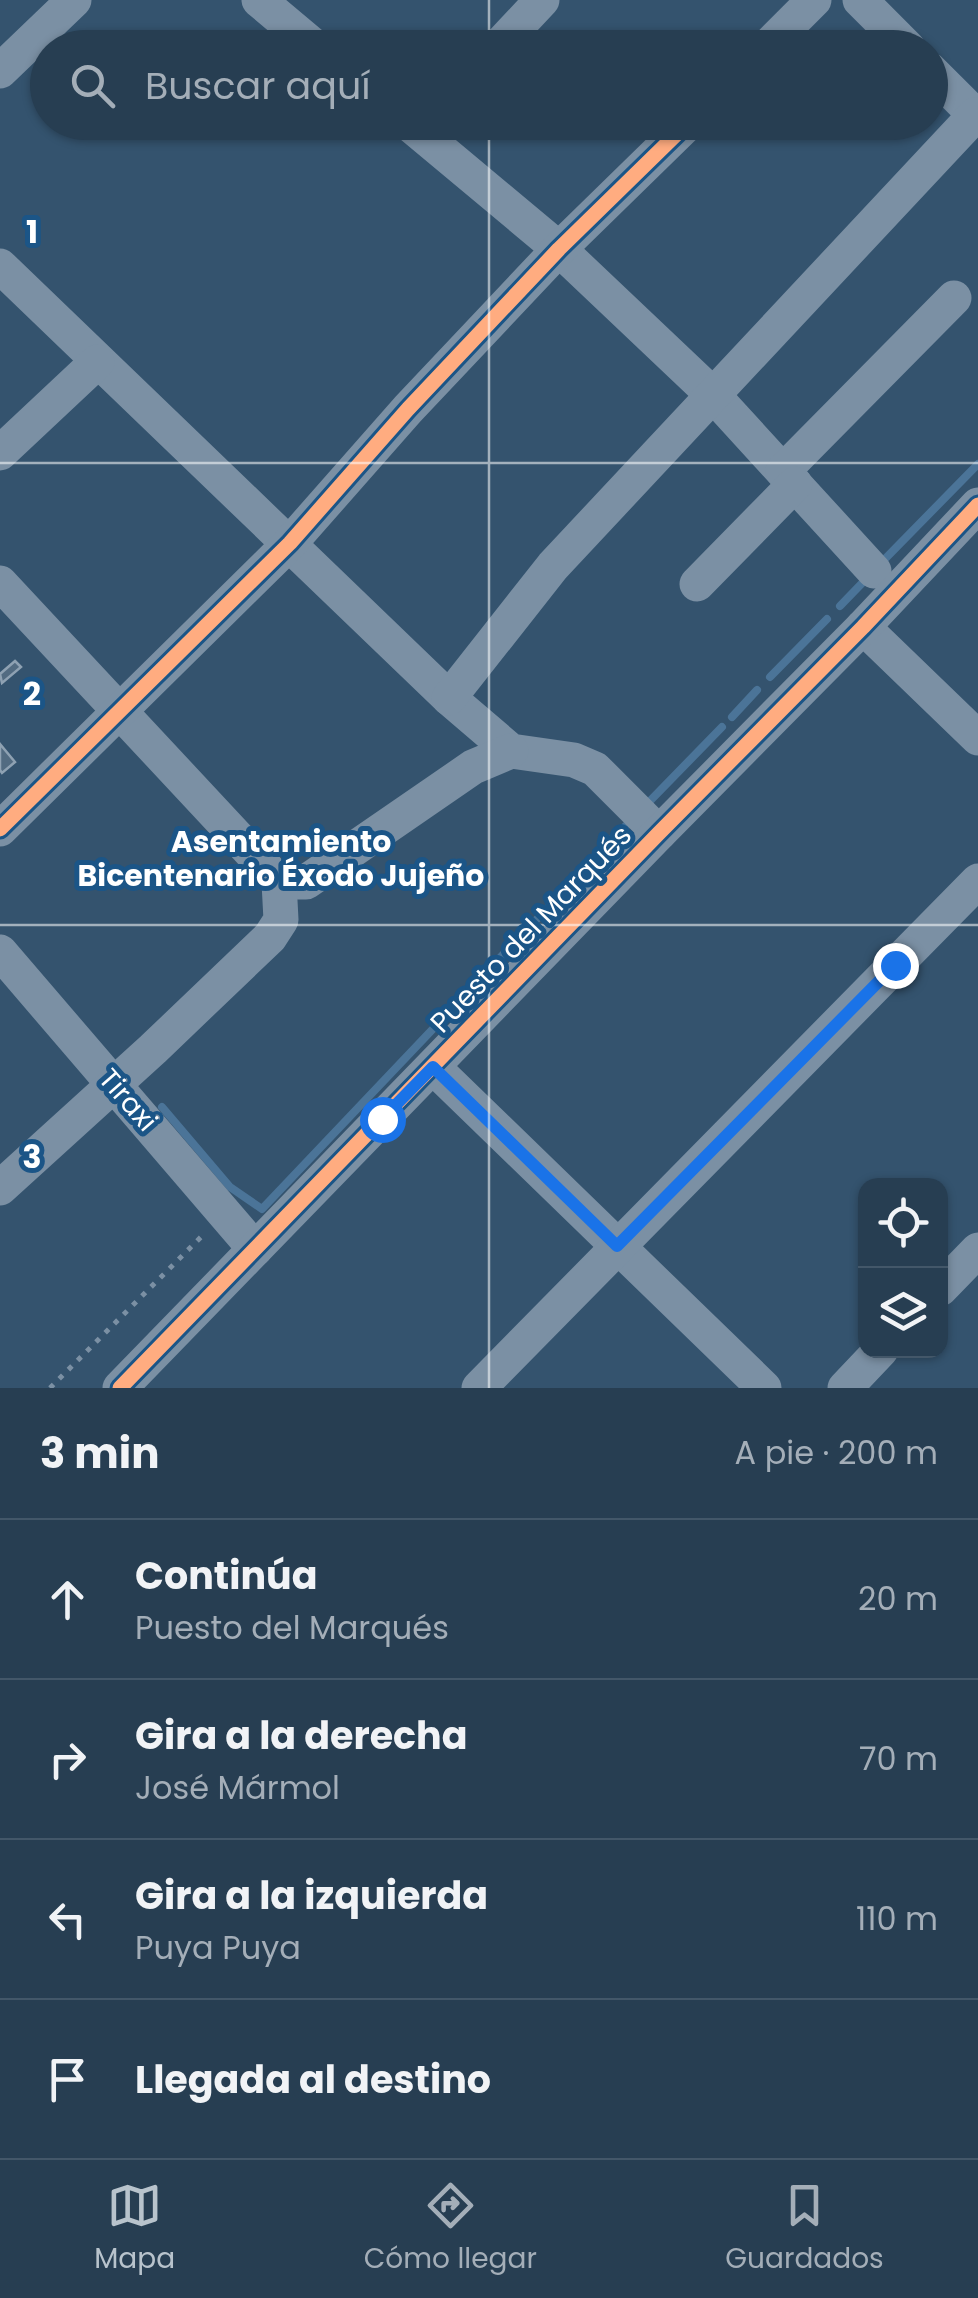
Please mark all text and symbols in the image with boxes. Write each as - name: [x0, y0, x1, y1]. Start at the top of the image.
- search box: [30, 30, 948, 140]
- icon: search: [65, 58, 120, 113]
- text: Buscar aquí: [145, 59, 371, 112]
- text: 1: [26, 209, 38, 254]
- text: 2: [23, 671, 41, 716]
- street label: Puesto del Marqués: [422, 817, 640, 1041]
- district label: Asentamiento Bicentenario Éxodo Jujeño: [78, 820, 484, 897]
- route end: [873, 943, 919, 989]
- street label: Tiraxi: [90, 1060, 166, 1140]
- route start: [360, 1097, 406, 1143]
- text: 3: [22, 1134, 42, 1179]
- map controls: [858, 1178, 948, 1358]
- button: locate: [858, 1178, 948, 1268]
- button: layers: [858, 1268, 948, 1358]
- text: 3 min: [40, 1424, 160, 1483]
- text: A pie · 200 m: [735, 1430, 938, 1475]
- text: Continúa: [135, 1549, 317, 1602]
- icon: ahead: [40, 1572, 95, 1627]
- text: 20 m: [858, 1576, 938, 1621]
- text: Puesto del Marqués: [135, 1605, 449, 1650]
- text: Gira a la derecha: [135, 1709, 468, 1762]
- icon: right: [40, 1732, 95, 1787]
- text: 70 m: [859, 1736, 938, 1781]
- text: José Mármol: [135, 1765, 340, 1810]
- text: Gira a la izquierda: [135, 1869, 488, 1922]
- icon: left: [40, 1892, 95, 1947]
- text: 110 m: [856, 1896, 938, 1941]
- text: Puya Puya: [135, 1925, 301, 1970]
- icon: arrive: [40, 2052, 95, 2107]
- text: Llegada al destino: [135, 2053, 491, 2106]
- tab: Mapa: [94, 2178, 175, 2280]
- tab: Cómo llegar: [364, 2178, 537, 2280]
- tab: Guardados: [725, 2178, 884, 2280]

